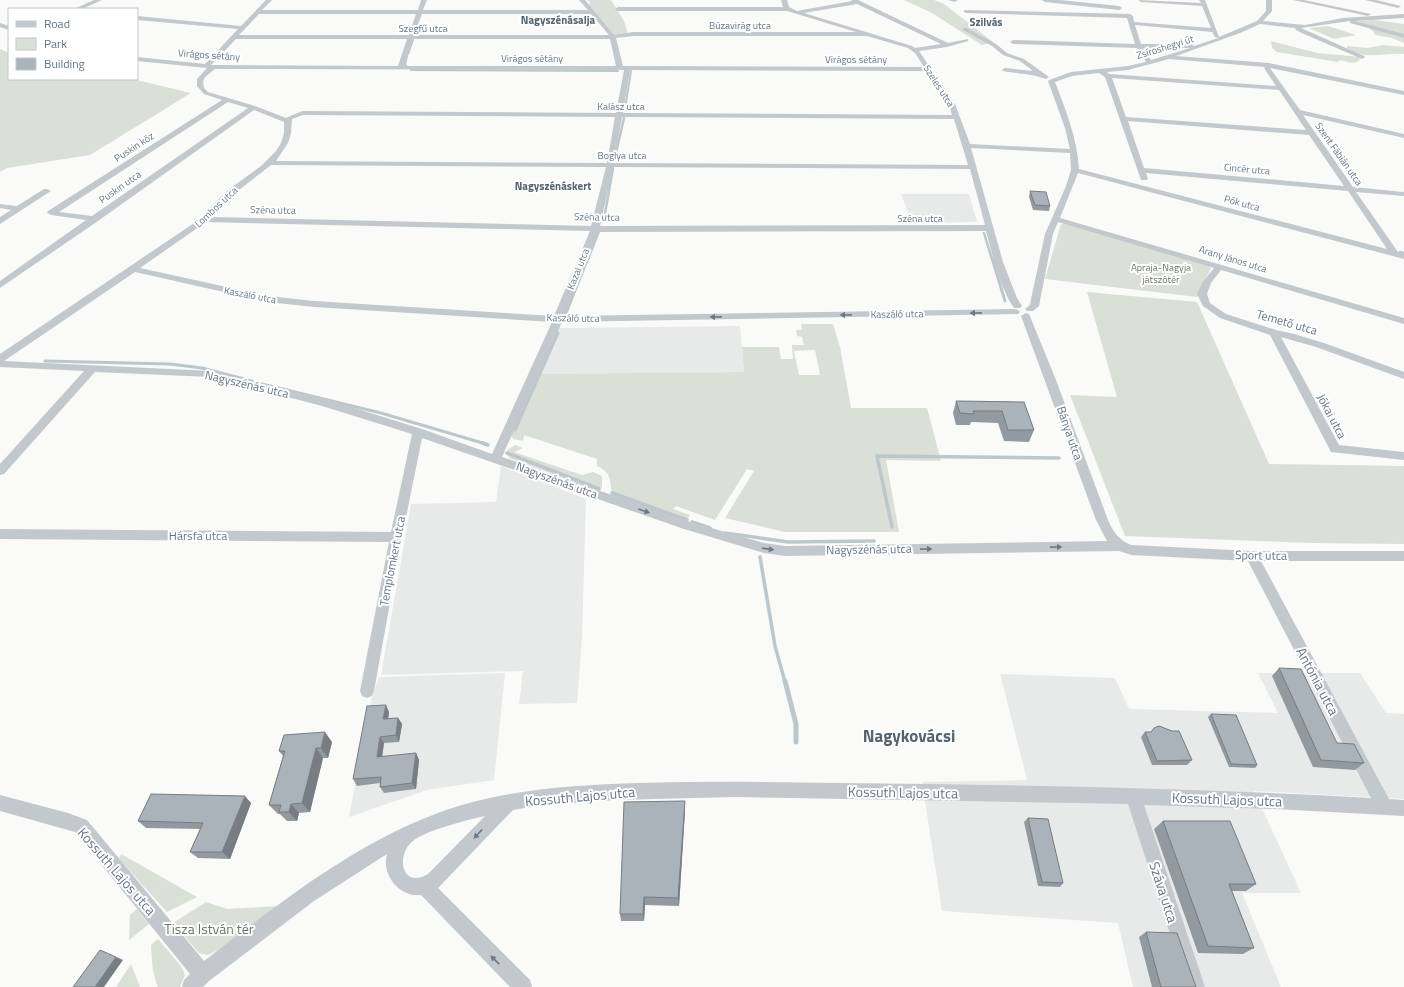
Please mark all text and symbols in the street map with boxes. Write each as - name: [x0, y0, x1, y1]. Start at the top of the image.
- legend: [8, 8, 138, 80]
- district label: Nagyszénásalja: [521, 12, 596, 28]
- text: Road: [44, 14, 70, 33]
- district label: Szilvás: [969, 14, 1003, 30]
- street label: Búzavirág utca: [709, 18, 771, 33]
- street label: Szegfű utca: [398, 21, 448, 36]
- street label: Zsíroshegyi út: [1135, 31, 1196, 63]
- text: Park: [44, 34, 67, 53]
- street label: Virágos sétány: [178, 45, 241, 65]
- street label: Virágos sétány: [501, 51, 563, 66]
- street label: Virágos sétány: [825, 52, 887, 67]
- text: Building: [44, 54, 85, 73]
- street label: Szeles utca: [920, 62, 958, 110]
- street label: Kalász utca: [597, 99, 645, 114]
- street label: Szent Fábián utca: [1312, 119, 1366, 189]
- street label: Puskin köz: [111, 128, 157, 166]
- street label: Boglya utca: [597, 148, 647, 163]
- street label: Cincér utca: [1223, 160, 1271, 178]
- street label: Puskin utca: [96, 167, 144, 207]
- district label: Nagyszénáskert: [515, 178, 591, 194]
- street label: Lombos utca: [191, 183, 241, 231]
- street label: Pók utca: [1222, 191, 1262, 215]
- street label: Széna utca: [250, 202, 296, 218]
- street label: Széna utca: [574, 209, 620, 225]
- street label: Széna utca: [897, 211, 943, 226]
- street label: Arany János utca: [1197, 242, 1269, 276]
- street label: Kazal utca: [563, 246, 593, 292]
- park label: Apraja-Nagyja játszótér: [1131, 260, 1191, 287]
- street label: Kaszáló utca: [223, 283, 277, 307]
- street label: Temető utca: [1254, 304, 1320, 340]
- street label: Kaszáló utca: [870, 306, 924, 322]
- street label: Kaszáló utca: [546, 310, 600, 326]
- one-way arrow: [969, 310, 982, 316]
- one-way arrow: [839, 312, 852, 318]
- one-way arrow: [709, 314, 722, 320]
- street label: Nagyszénás utca: [203, 365, 291, 403]
- street label: Jókai utca: [1312, 390, 1352, 442]
- street label: Bánya utca: [1052, 403, 1088, 463]
- street label: Nagyszénás utca: [514, 456, 600, 504]
- one-way arrow: [638, 508, 650, 514]
- street label: Templomkert utca: [374, 514, 410, 608]
- street label: Hársfa utca: [169, 526, 227, 545]
- street label: Nagyszénás utca: [826, 539, 912, 559]
- one-way arrow: [1050, 544, 1063, 550]
- one-way arrow: [920, 545, 932, 552]
- street label: Sport utca: [1235, 545, 1287, 565]
- one-way arrow: [762, 546, 774, 552]
- street label: Antónia utca: [1291, 643, 1345, 719]
- district label: Nagykovácsi: [863, 723, 955, 749]
- street label: Kossuth Lajos utca: [524, 781, 636, 811]
- street label: Kossuth Lajos utca: [848, 781, 958, 803]
- street label: Kossuth Lajos utca: [1171, 787, 1283, 811]
- street label: Kossuth Lajos utca: [73, 822, 161, 920]
- one-way arrow: [473, 829, 483, 839]
- street label: Száva utca: [1144, 859, 1184, 925]
- park label: Tisza István tér: [164, 918, 254, 939]
- one-way arrow: [490, 955, 500, 965]

